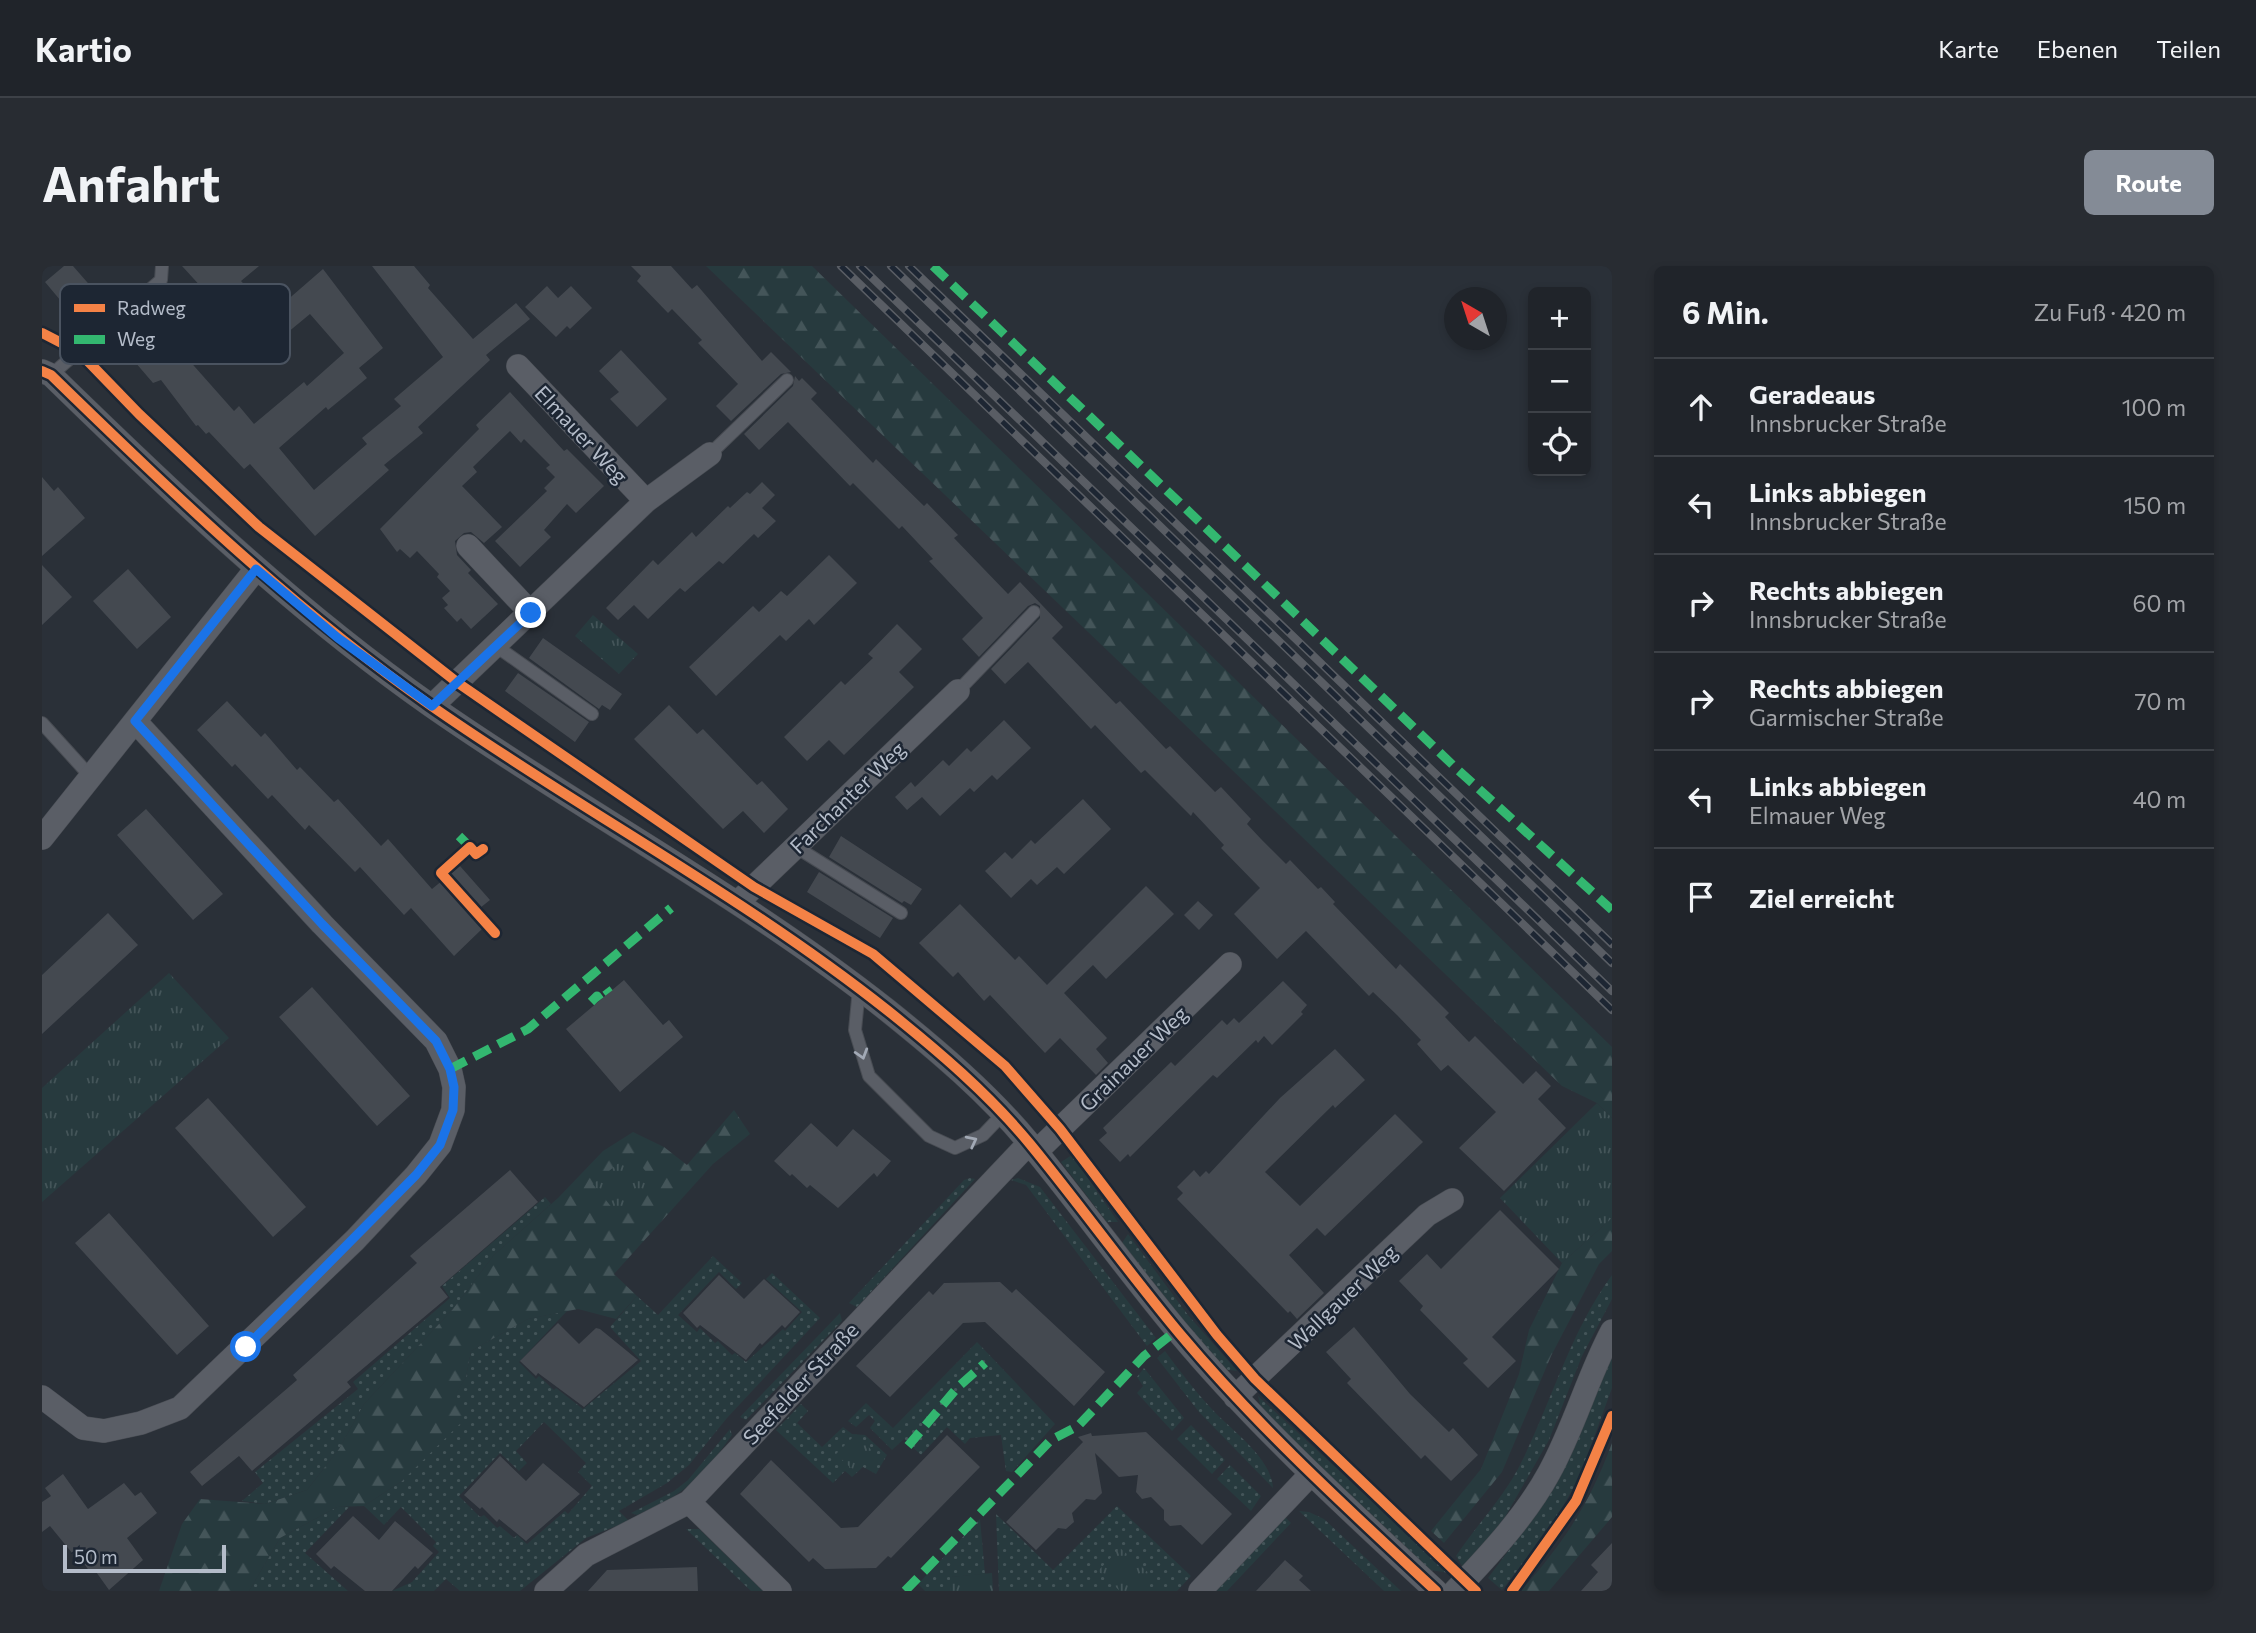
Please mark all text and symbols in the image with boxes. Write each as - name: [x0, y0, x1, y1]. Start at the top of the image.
- text: Kartio: [35, 28, 132, 69]
- text: Karte: [1938, 34, 1999, 63]
- text: Ebenen: [2037, 34, 2118, 63]
- text: Teilen: [2156, 34, 2221, 63]
- button: Route: [2084, 150, 2214, 215]
- text: Anfahrt: [42, 152, 220, 212]
- legend: [60, 284, 290, 364]
- north arrow: [1444, 287, 1507, 350]
- map controls: [1528, 287, 1591, 476]
- button: +: [1528, 287, 1591, 350]
- text: 6 Min.: [1682, 293, 1769, 330]
- text: Radweg: [117, 296, 186, 319]
- text: Zu Fuß · 420 m: [2034, 298, 2186, 326]
- text: Weg: [117, 327, 155, 350]
- button: −: [1528, 350, 1591, 413]
- text: Geradeaus: [1749, 378, 1875, 409]
- street label: Elmauer Weg: [530, 380, 634, 488]
- icon: ahead: [1682, 388, 1720, 426]
- text: 100 m: [2122, 393, 2186, 421]
- text: Innsbrucker Straße: [1749, 409, 1947, 437]
- button: locate: [1528, 413, 1591, 476]
- text: Links abbiegen: [1749, 476, 1927, 507]
- icon: left: [1682, 486, 1720, 524]
- text: 150 m: [2123, 491, 2186, 519]
- text: Innsbrucker Straße: [1749, 507, 1947, 535]
- text: Rechts abbiegen: [1749, 574, 1944, 605]
- icon: right: [1682, 584, 1720, 622]
- text: 60 m: [2133, 589, 2186, 617]
- route end: [515, 597, 546, 628]
- text: Innsbrucker Straße: [1749, 605, 1947, 633]
- text: Rechts abbiegen: [1749, 672, 1944, 703]
- icon: right: [1682, 682, 1720, 720]
- text: 70 m: [2134, 687, 2186, 715]
- text: Garmischer Straße: [1749, 703, 1944, 731]
- street label: Farchanter Weg: [784, 736, 910, 858]
- text: Links abbiegen: [1749, 770, 1927, 801]
- icon: left: [1682, 780, 1720, 818]
- text: 40 m: [2133, 785, 2186, 813]
- text: Elmauer Weg: [1749, 801, 1886, 829]
- icon: arrive: [1682, 878, 1720, 916]
- text: Ziel erreicht: [1749, 882, 1894, 913]
- street label: Grainauer Weg: [1074, 1000, 1192, 1116]
- one-way arrow: [854, 1047, 868, 1060]
- one-way arrow: [965, 1135, 977, 1149]
- street label: Wallgauer Weg: [1282, 1239, 1402, 1355]
- street label: Seefelder Straße: [737, 1317, 863, 1449]
- route start: [230, 1331, 261, 1362]
- scale bar: [63, 1542, 226, 1574]
- text: 50 m: [74, 1545, 118, 1568]

